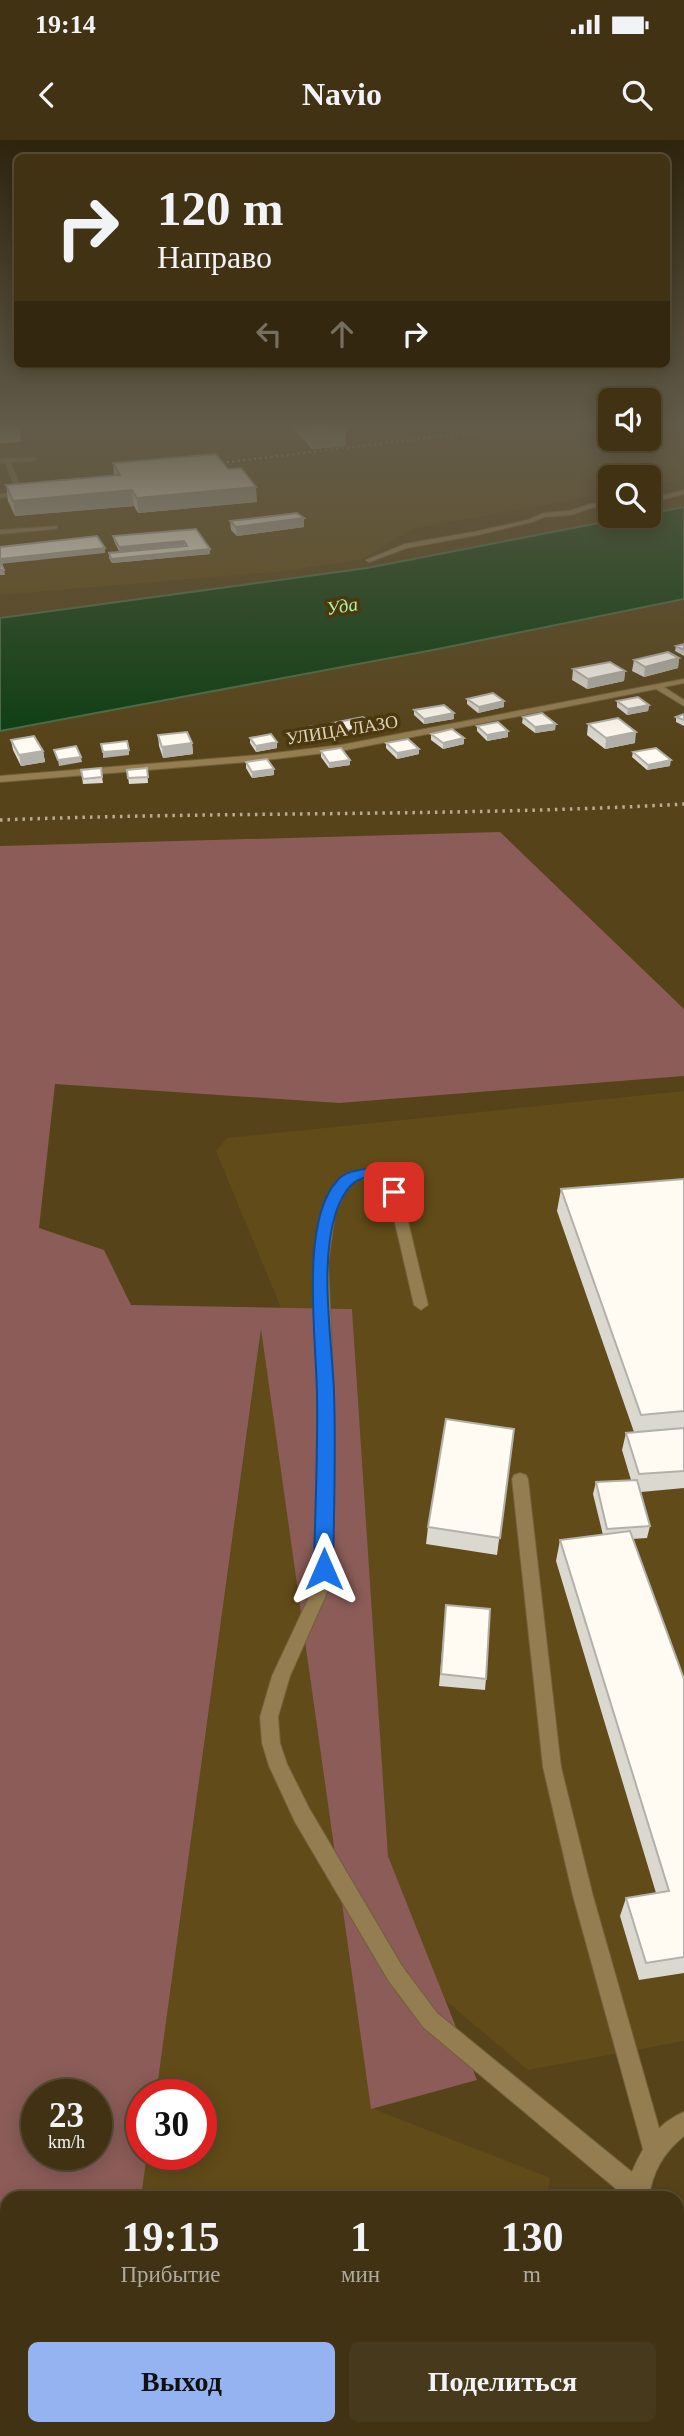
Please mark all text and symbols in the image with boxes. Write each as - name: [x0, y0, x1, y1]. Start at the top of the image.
- text: 19:14: [35, 10, 96, 39]
- icon: back: [28, 76, 66, 114]
- text: Navio: [302, 76, 382, 112]
- icon: search: [618, 76, 656, 114]
- text: 120 m: [157, 181, 284, 236]
- icon: right: [42, 182, 133, 273]
- text: Направо: [157, 239, 272, 275]
- icon: left: [250, 315, 288, 353]
- icon: ahead: [323, 315, 361, 353]
- icon: right: [396, 315, 434, 353]
- map controls: [598, 388, 661, 528]
- button: sound: [598, 388, 661, 451]
- button: search: [598, 465, 661, 528]
- water label: Уда: [325, 593, 359, 619]
- street label: УЛИЦА ЛАЗО: [285, 711, 399, 749]
- pin: [364, 1162, 424, 1222]
- icon: arrive: [375, 1173, 413, 1211]
- position arrow: [287, 1532, 361, 1606]
- speed limit sign: 30: [126, 2079, 217, 2170]
- text: 23: [49, 2096, 84, 2135]
- text: km/h: [48, 2132, 85, 2152]
- text: 19:15: [121, 2214, 219, 2260]
- text: 1: [350, 2214, 371, 2260]
- text: 130: [501, 2214, 564, 2260]
- text: Прибытие: [120, 2262, 221, 2287]
- text: мин: [341, 2262, 380, 2287]
- text: m: [523, 2262, 541, 2287]
- button: Выход: [28, 2342, 335, 2422]
- button: Поделиться: [349, 2342, 656, 2422]

